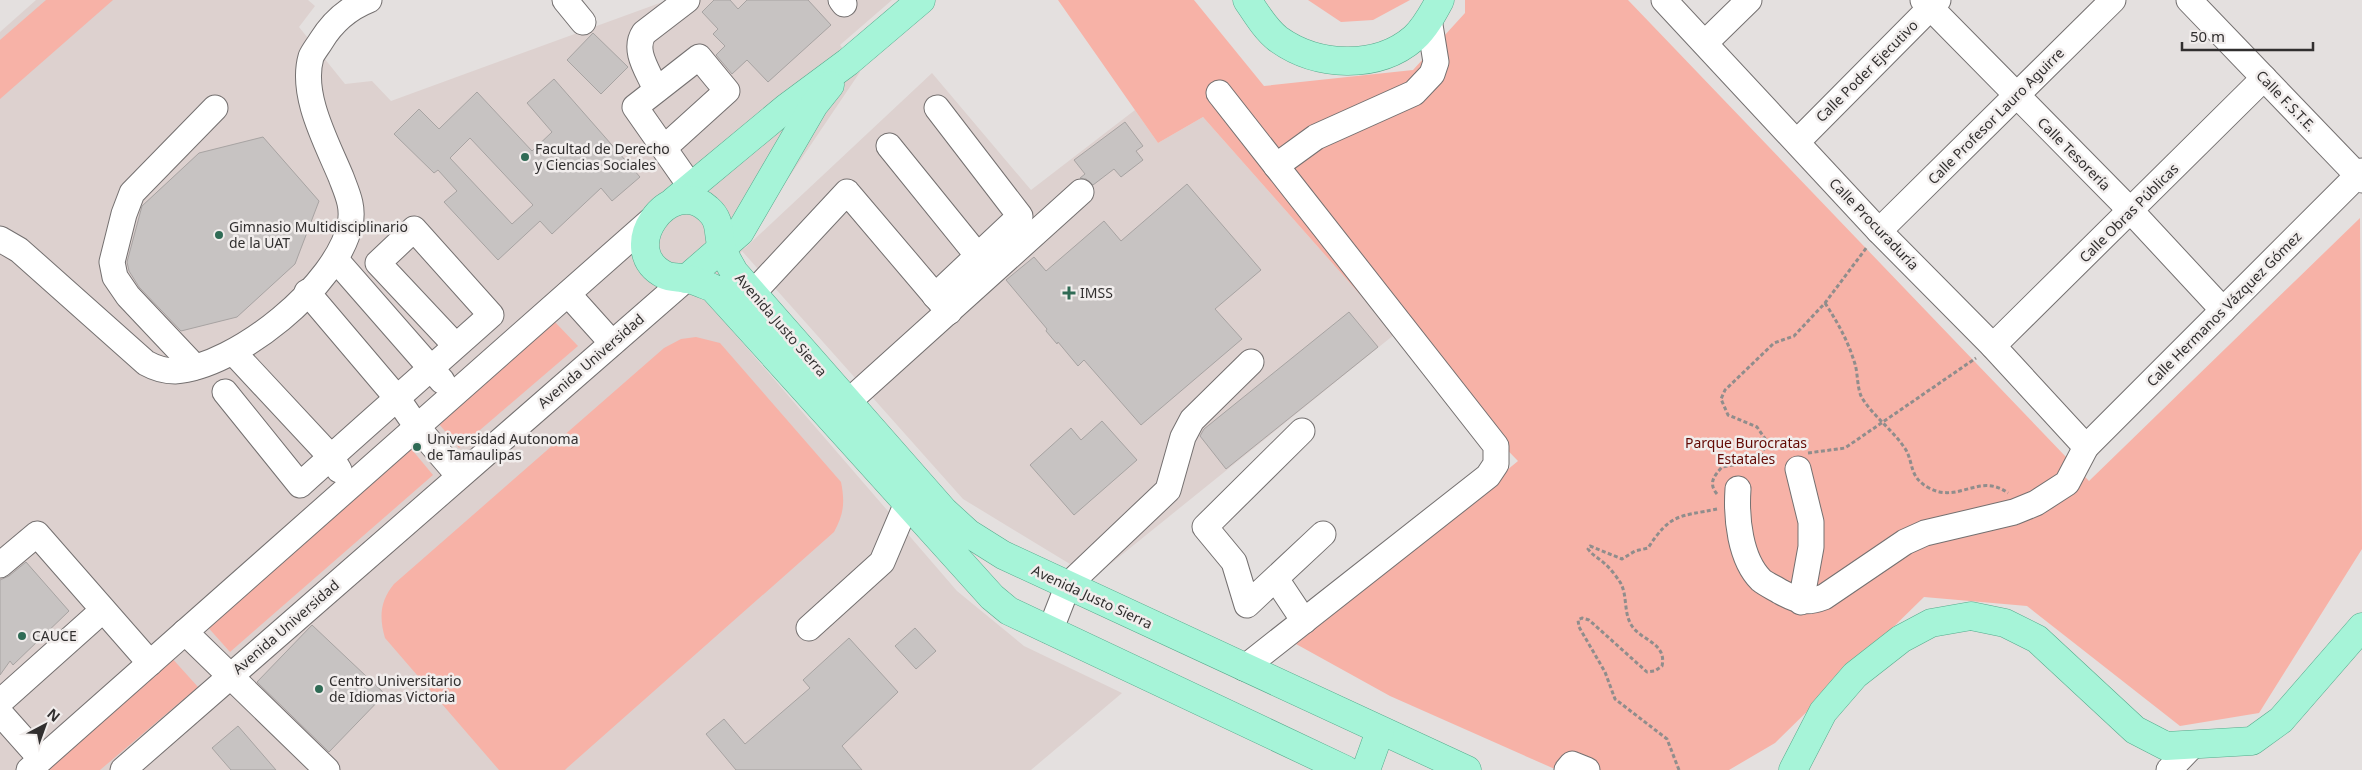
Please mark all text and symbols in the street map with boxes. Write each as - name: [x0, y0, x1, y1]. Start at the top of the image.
- street label: Calle Poder Ejecutivo: [1811, 15, 1922, 126]
- scale bar: [2182, 20, 2313, 52]
- text: 50 m: [2190, 26, 2225, 46]
- street label: Calle Profesor Lauro Aguirre: [1923, 43, 2068, 188]
- street label: Calle F.S.T.E.: [2252, 66, 2320, 135]
- street label: Calle Tesorería: [2034, 113, 2115, 194]
- place label: Facultad de Derecho y Ciencias Sociales: [535, 139, 670, 174]
- marker: Facultad de Derecho y Ciencias Sociales: [519, 151, 531, 163]
- street label: Calle Obras Públicas: [2075, 159, 2183, 266]
- street label: Calle Procuraduría: [1825, 173, 1923, 274]
- place label: Gimnasio Multidisciplinario de la UAT: [229, 217, 408, 252]
- street label: Calle Hermanos Vázquez Gómez: [2142, 227, 2306, 390]
- marker: Gimnasio Multidisciplinario de la UAT: [213, 229, 225, 241]
- street label: Avenida Justo Sierra: [731, 269, 832, 380]
- place label: IMSS: [1080, 283, 1113, 302]
- marker: IMSS: [1062, 286, 1076, 300]
- street label: Avenida Universidad: [533, 309, 648, 412]
- place label: Universidad Autonoma de Tamaulipas: [427, 429, 579, 464]
- park label: Parque Burocratas Estatales: [1685, 433, 1807, 468]
- marker: Universidad Autonoma de Tamaulipas: [411, 441, 423, 453]
- street label: Avenida Justo Sierra: [1029, 560, 1156, 633]
- street label: Avenida Universidad: [228, 575, 343, 678]
- place label: CAUCE: [32, 626, 77, 645]
- marker: CAUCE: [16, 630, 28, 642]
- place label: Centro Universitario de Idiomas Victoria: [329, 671, 461, 706]
- marker: Centro Universitario de Idiomas Victoria: [313, 683, 325, 695]
- north arrow: [20, 700, 70, 750]
- text: N: [43, 704, 64, 726]

